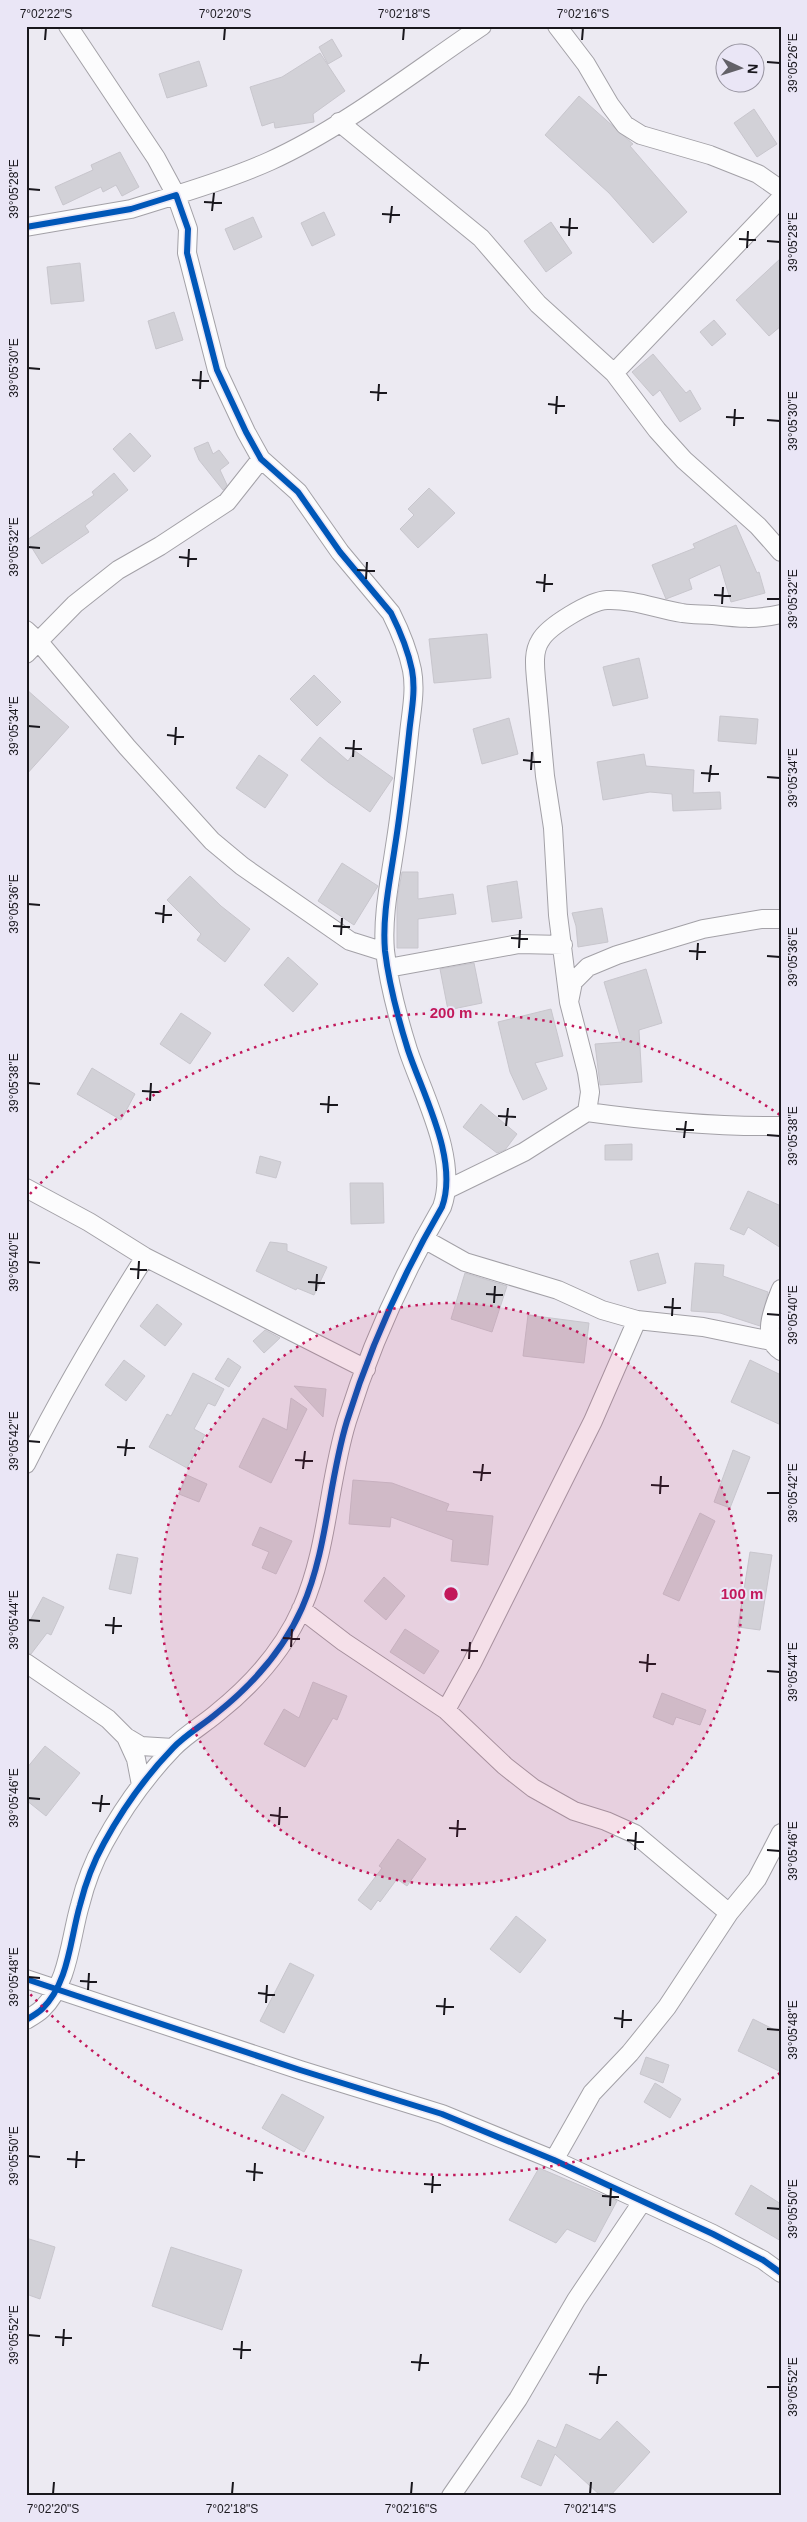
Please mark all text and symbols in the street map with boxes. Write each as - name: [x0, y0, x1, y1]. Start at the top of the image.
- text: 7°02'22"S: [20, 7, 72, 21]
- text: 7°02'20"S: [199, 7, 251, 21]
- text: 7°02'18"S: [378, 7, 430, 21]
- text: 7°02'16"S: [557, 7, 609, 21]
- text: 39°05'26"E: [786, 33, 800, 93]
- north arrow: [714, 42, 764, 92]
- text: N: [745, 63, 761, 75]
- text: 39°05'28"E: [7, 159, 21, 219]
- text: 39°05'28"E: [786, 212, 800, 272]
- text: 39°05'30"E: [7, 338, 21, 398]
- text: 39°05'30"E: [786, 391, 800, 451]
- text: 39°05'32"E: [7, 517, 21, 577]
- text: 39°05'32"E: [786, 569, 800, 629]
- text: 39°05'34"E: [7, 696, 21, 756]
- text: 39°05'34"E: [786, 748, 800, 808]
- text: 39°05'36"E: [7, 874, 21, 934]
- text: 39°05'36"E: [786, 927, 800, 987]
- text: 200 m: [430, 1004, 472, 1021]
- text: 39°05'38"E: [7, 1053, 21, 1113]
- text: 39°05'38"E: [786, 1106, 800, 1166]
- text: 39°05'40"E: [7, 1232, 21, 1292]
- text: 39°05'40"E: [786, 1285, 800, 1345]
- text: 39°05'42"E: [7, 1411, 21, 1471]
- text: 39°05'42"E: [786, 1463, 800, 1523]
- centre of rings: [442, 1585, 460, 1603]
- text: 100 m: [721, 1585, 763, 1602]
- text: 39°05'44"E: [7, 1590, 21, 1650]
- text: 39°05'44"E: [786, 1642, 800, 1702]
- text: 39°05'46"E: [7, 1768, 21, 1828]
- text: 39°05'46"E: [786, 1821, 800, 1881]
- text: 39°05'48"E: [7, 1947, 21, 2007]
- text: 39°05'48"E: [786, 2000, 800, 2060]
- text: 39°05'50"E: [7, 2126, 21, 2186]
- text: 39°05'50"E: [786, 2179, 800, 2239]
- text: 39°05'52"E: [7, 2305, 21, 2365]
- text: 39°05'52"E: [786, 2357, 800, 2417]
- text: 7°02'20"S: [27, 2502, 79, 2516]
- text: 7°02'18"S: [206, 2502, 258, 2516]
- text: 7°02'16"S: [385, 2502, 437, 2516]
- text: 7°02'14"S: [564, 2502, 616, 2516]

